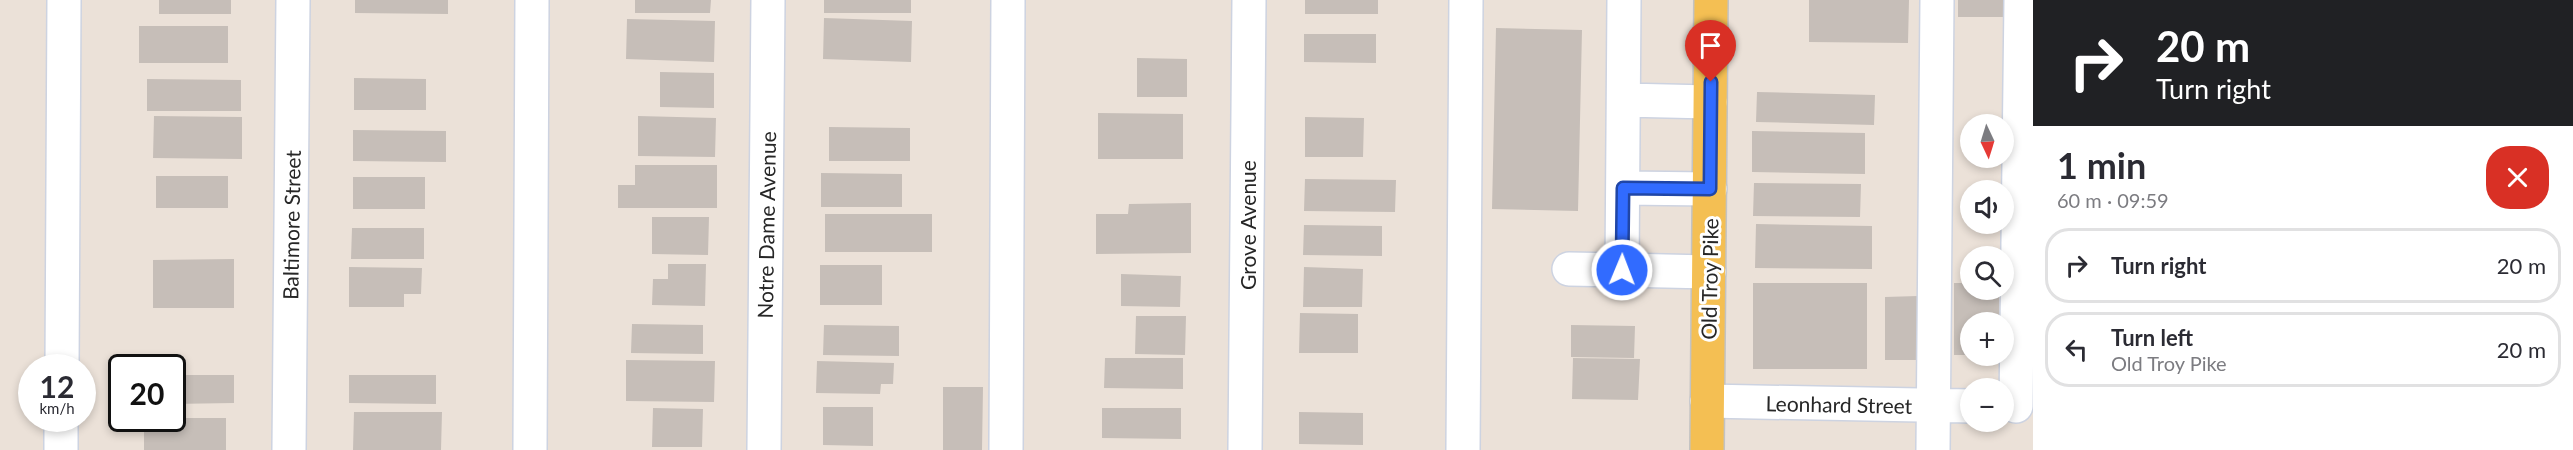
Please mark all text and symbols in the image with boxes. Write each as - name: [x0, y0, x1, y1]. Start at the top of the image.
- pin: [1685, 20, 1736, 82]
- text: 20 m: [2156, 21, 2250, 71]
- icon: right: [2057, 24, 2135, 102]
- icon: arrive: [1694, 29, 1727, 62]
- text: Turn right: [2156, 72, 2271, 105]
- north arrow: [1960, 114, 2014, 168]
- map controls: [1960, 114, 2014, 432]
- street label: Notre Dame Avenue: [752, 131, 780, 319]
- text: 1 min: [2057, 143, 2146, 187]
- button: close: [2486, 146, 2549, 209]
- street label: Baltimore Street: [277, 149, 305, 300]
- street label: Grove Avenue: [1235, 160, 1260, 290]
- button: sound: [1960, 180, 2014, 234]
- text: 60 m · 09:59: [2057, 188, 2169, 212]
- street label: Old Troy Pike: [1695, 218, 1723, 340]
- position arrow: [1590, 238, 1654, 302]
- button: search: [1960, 246, 2014, 300]
- icon: right: [2060, 249, 2093, 282]
- text: Turn right: [2111, 252, 2206, 279]
- text: 20 m: [2497, 252, 2546, 279]
- button: +: [1960, 312, 2014, 366]
- text: Turn left: [2111, 324, 2193, 351]
- icon: left: [2060, 333, 2093, 366]
- text: 20 m: [2497, 336, 2546, 363]
- text: Old Troy Pike: [2111, 351, 2227, 375]
- speed limit sign: 20: [108, 354, 186, 432]
- text: 12: [40, 368, 74, 404]
- button: −: [1960, 378, 2014, 432]
- street label: Leonhard Street: [1766, 390, 1913, 418]
- text: km/h: [39, 399, 75, 417]

